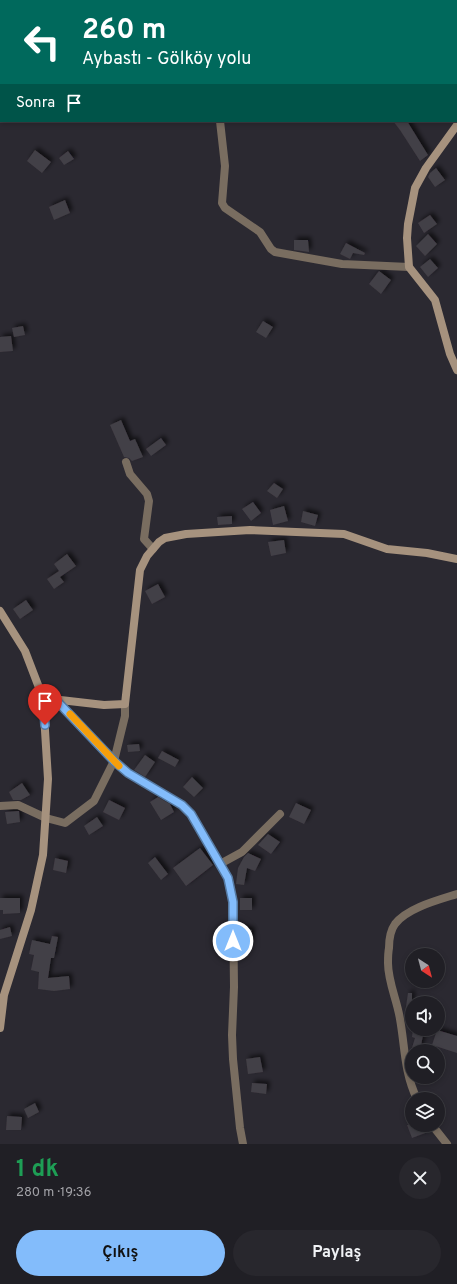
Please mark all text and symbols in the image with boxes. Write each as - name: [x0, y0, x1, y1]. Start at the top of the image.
- text: 260 m: [82, 13, 166, 49]
- icon: left: [16, 16, 68, 68]
- text: Aybastı - Gölköy yolu: [82, 48, 251, 71]
- icon: arrive: [63, 92, 85, 114]
- text: Sonra: [16, 94, 55, 113]
- pin: [28, 684, 62, 725]
- icon: arrive: [34, 690, 56, 712]
- position arrow: [212, 920, 254, 962]
- north arrow: [405, 948, 445, 988]
- map controls: [405, 948, 445, 1132]
- button: sound: [405, 996, 445, 1036]
- button: search: [405, 1044, 445, 1084]
- button: layers: [405, 1092, 445, 1132]
- text: 1 dk: [16, 1155, 59, 1185]
- button: close: [399, 1157, 441, 1199]
- text: 280 m · 19:36: [16, 1185, 91, 1201]
- button: Çıkış: [16, 1230, 225, 1276]
- button: Paylaş: [233, 1230, 441, 1276]

